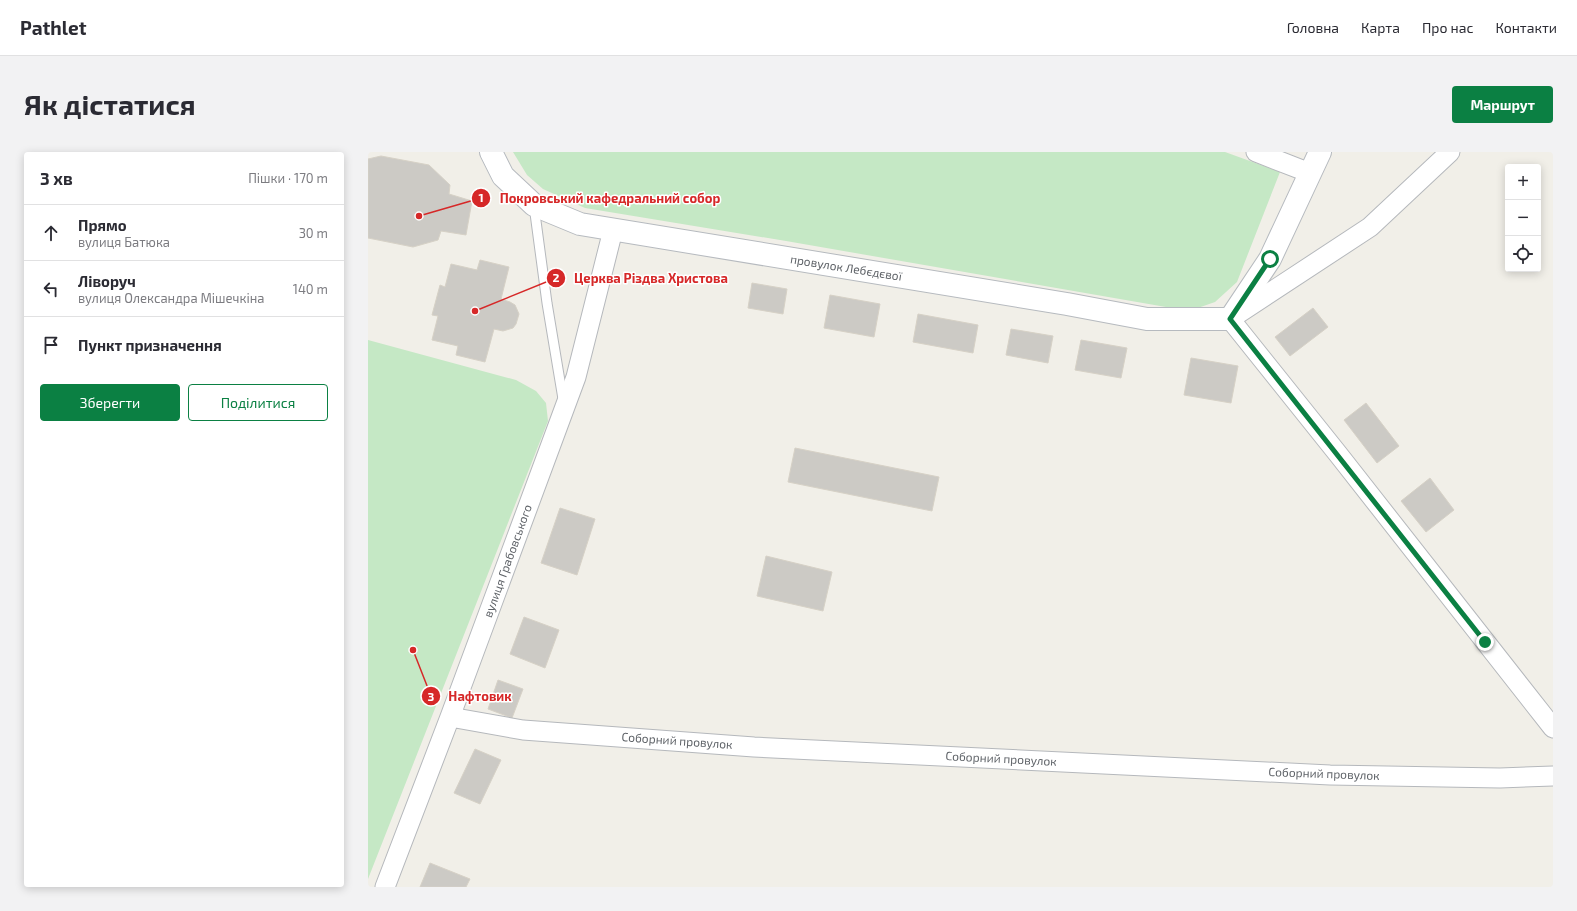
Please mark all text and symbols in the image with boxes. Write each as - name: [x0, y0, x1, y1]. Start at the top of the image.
- text: Pathlet: [20, 16, 86, 39]
- text: Головна: [1287, 19, 1339, 36]
- text: Карта: [1361, 19, 1400, 36]
- text: Про нас: [1422, 19, 1473, 36]
- text: Контакти: [1495, 19, 1557, 36]
- button: Маршрут: [1452, 86, 1553, 123]
- text: Як дістатися: [24, 87, 196, 121]
- map controls: [1505, 164, 1541, 272]
- button: +: [1505, 164, 1541, 200]
- text: 3 хв: [40, 168, 73, 188]
- text: Пішки · 170 m: [248, 170, 328, 186]
- callout: Покровський кафедральний собор: [471, 186, 728, 211]
- text: 1: [478, 190, 484, 204]
- text: Покровський кафедральний собор: [500, 190, 721, 206]
- button: −: [1505, 200, 1541, 236]
- text: Прямо: [78, 216, 127, 234]
- icon: ahead: [40, 222, 62, 244]
- text: 30 m: [299, 225, 328, 241]
- text: вулиця Батюка: [78, 234, 170, 250]
- button: locate: [1505, 236, 1541, 272]
- route start: [1261, 250, 1279, 268]
- street label: провулок Лебєдєвої: [789, 251, 904, 284]
- callout: Церква Різдва Христова: [546, 266, 736, 291]
- text: 2: [553, 270, 560, 284]
- text: Церква Різдва Христова: [574, 270, 728, 286]
- text: Ліворуч: [78, 272, 136, 290]
- icon: left: [40, 278, 62, 300]
- text: 140 m: [293, 281, 328, 297]
- text: вулиця Олександра Мішечкіна: [78, 290, 265, 306]
- icon: arrive: [40, 334, 62, 356]
- text: Пункт призначення: [78, 336, 222, 354]
- button: Зберегти: [40, 384, 180, 421]
- button: Поділитися: [188, 384, 328, 421]
- street label: вулиця Грабовського: [480, 502, 535, 619]
- route end: [1476, 633, 1494, 651]
- callout: Нафтовик: [421, 684, 520, 709]
- text: Нафтовик: [448, 688, 512, 704]
- text: 3: [428, 689, 435, 703]
- street label: Соборний провулок: [621, 729, 734, 752]
- street label: Соборний провулок: [945, 748, 1058, 769]
- street label: Соборний провулок: [1268, 764, 1381, 783]

